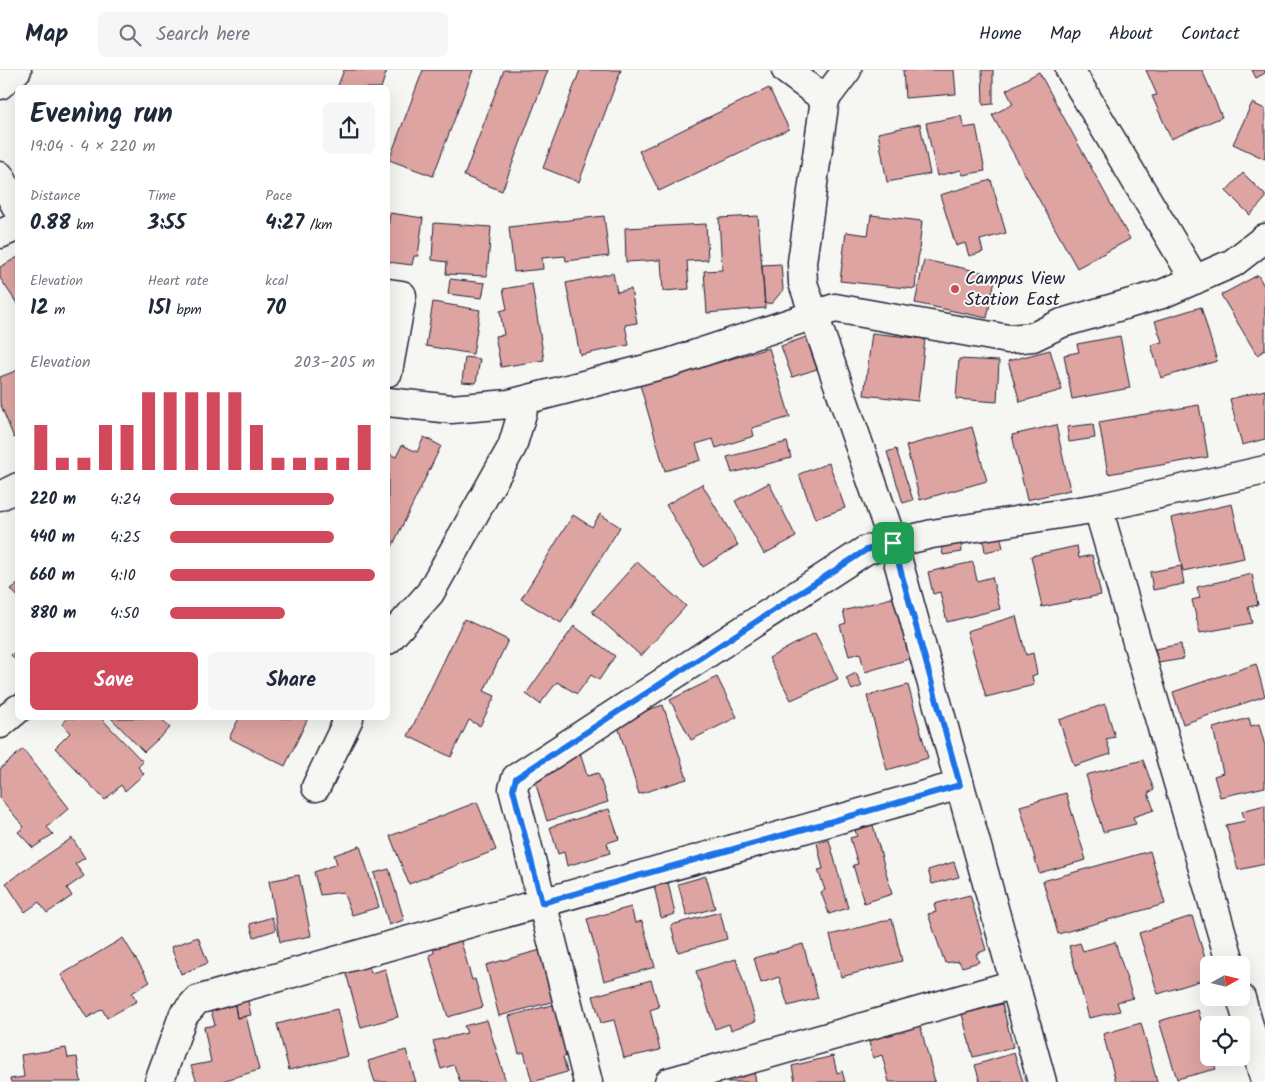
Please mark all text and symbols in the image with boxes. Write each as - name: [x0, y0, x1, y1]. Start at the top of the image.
- search box: [98, 12, 448, 57]
- text: Map: [25, 15, 68, 54]
- text: Search here: [156, 20, 250, 50]
- text: Home: [979, 20, 1022, 49]
- text: Map: [1050, 20, 1081, 49]
- text: About: [1109, 20, 1153, 49]
- text: Contact: [1181, 20, 1240, 49]
- icon: search: [116, 21, 144, 49]
- text: Evening run: [30, 92, 173, 137]
- button: share: [323, 102, 375, 154]
- text: 19:04 · 4 × 220 m: [30, 134, 155, 159]
- text: Distance: [30, 185, 80, 207]
- text: Time: [148, 185, 176, 207]
- text: Pace: [265, 185, 292, 207]
- text: 0.88: [30, 207, 71, 240]
- text: 3:55: [148, 207, 186, 240]
- text: 4:27: [265, 207, 304, 240]
- text: km: [71, 214, 94, 236]
- text: /km: [304, 214, 332, 236]
- place label: Campus View Station East: [965, 265, 1066, 315]
- text: Elevation: [30, 270, 83, 292]
- text: Heart rate: [148, 270, 209, 292]
- text: kcal: [265, 270, 288, 292]
- marker: Campus View Station East: [949, 283, 961, 295]
- text: 12: [30, 292, 49, 325]
- text: 151: [148, 292, 171, 325]
- text: 70: [265, 292, 286, 325]
- text: m: [49, 299, 65, 321]
- text: bpm: [171, 299, 202, 321]
- text: Elevation: [30, 350, 91, 375]
- text: 203–205 m: [294, 350, 375, 375]
- text: 220 m: [30, 487, 76, 512]
- text: 4:24: [110, 487, 141, 512]
- pin: [872, 522, 914, 564]
- text: 440 m: [30, 525, 75, 550]
- text: 4:25: [110, 525, 141, 550]
- icon: arrive: [879, 529, 907, 557]
- text: 660 m: [30, 563, 75, 588]
- text: 4:10: [110, 563, 136, 588]
- text: 880 m: [30, 601, 76, 626]
- text: 4:50: [110, 601, 139, 626]
- button: Save: [30, 652, 198, 710]
- button: Share: [208, 652, 375, 710]
- north arrow: [1200, 956, 1250, 1006]
- map controls: [1200, 956, 1250, 1066]
- button: locate: [1200, 1016, 1250, 1066]

